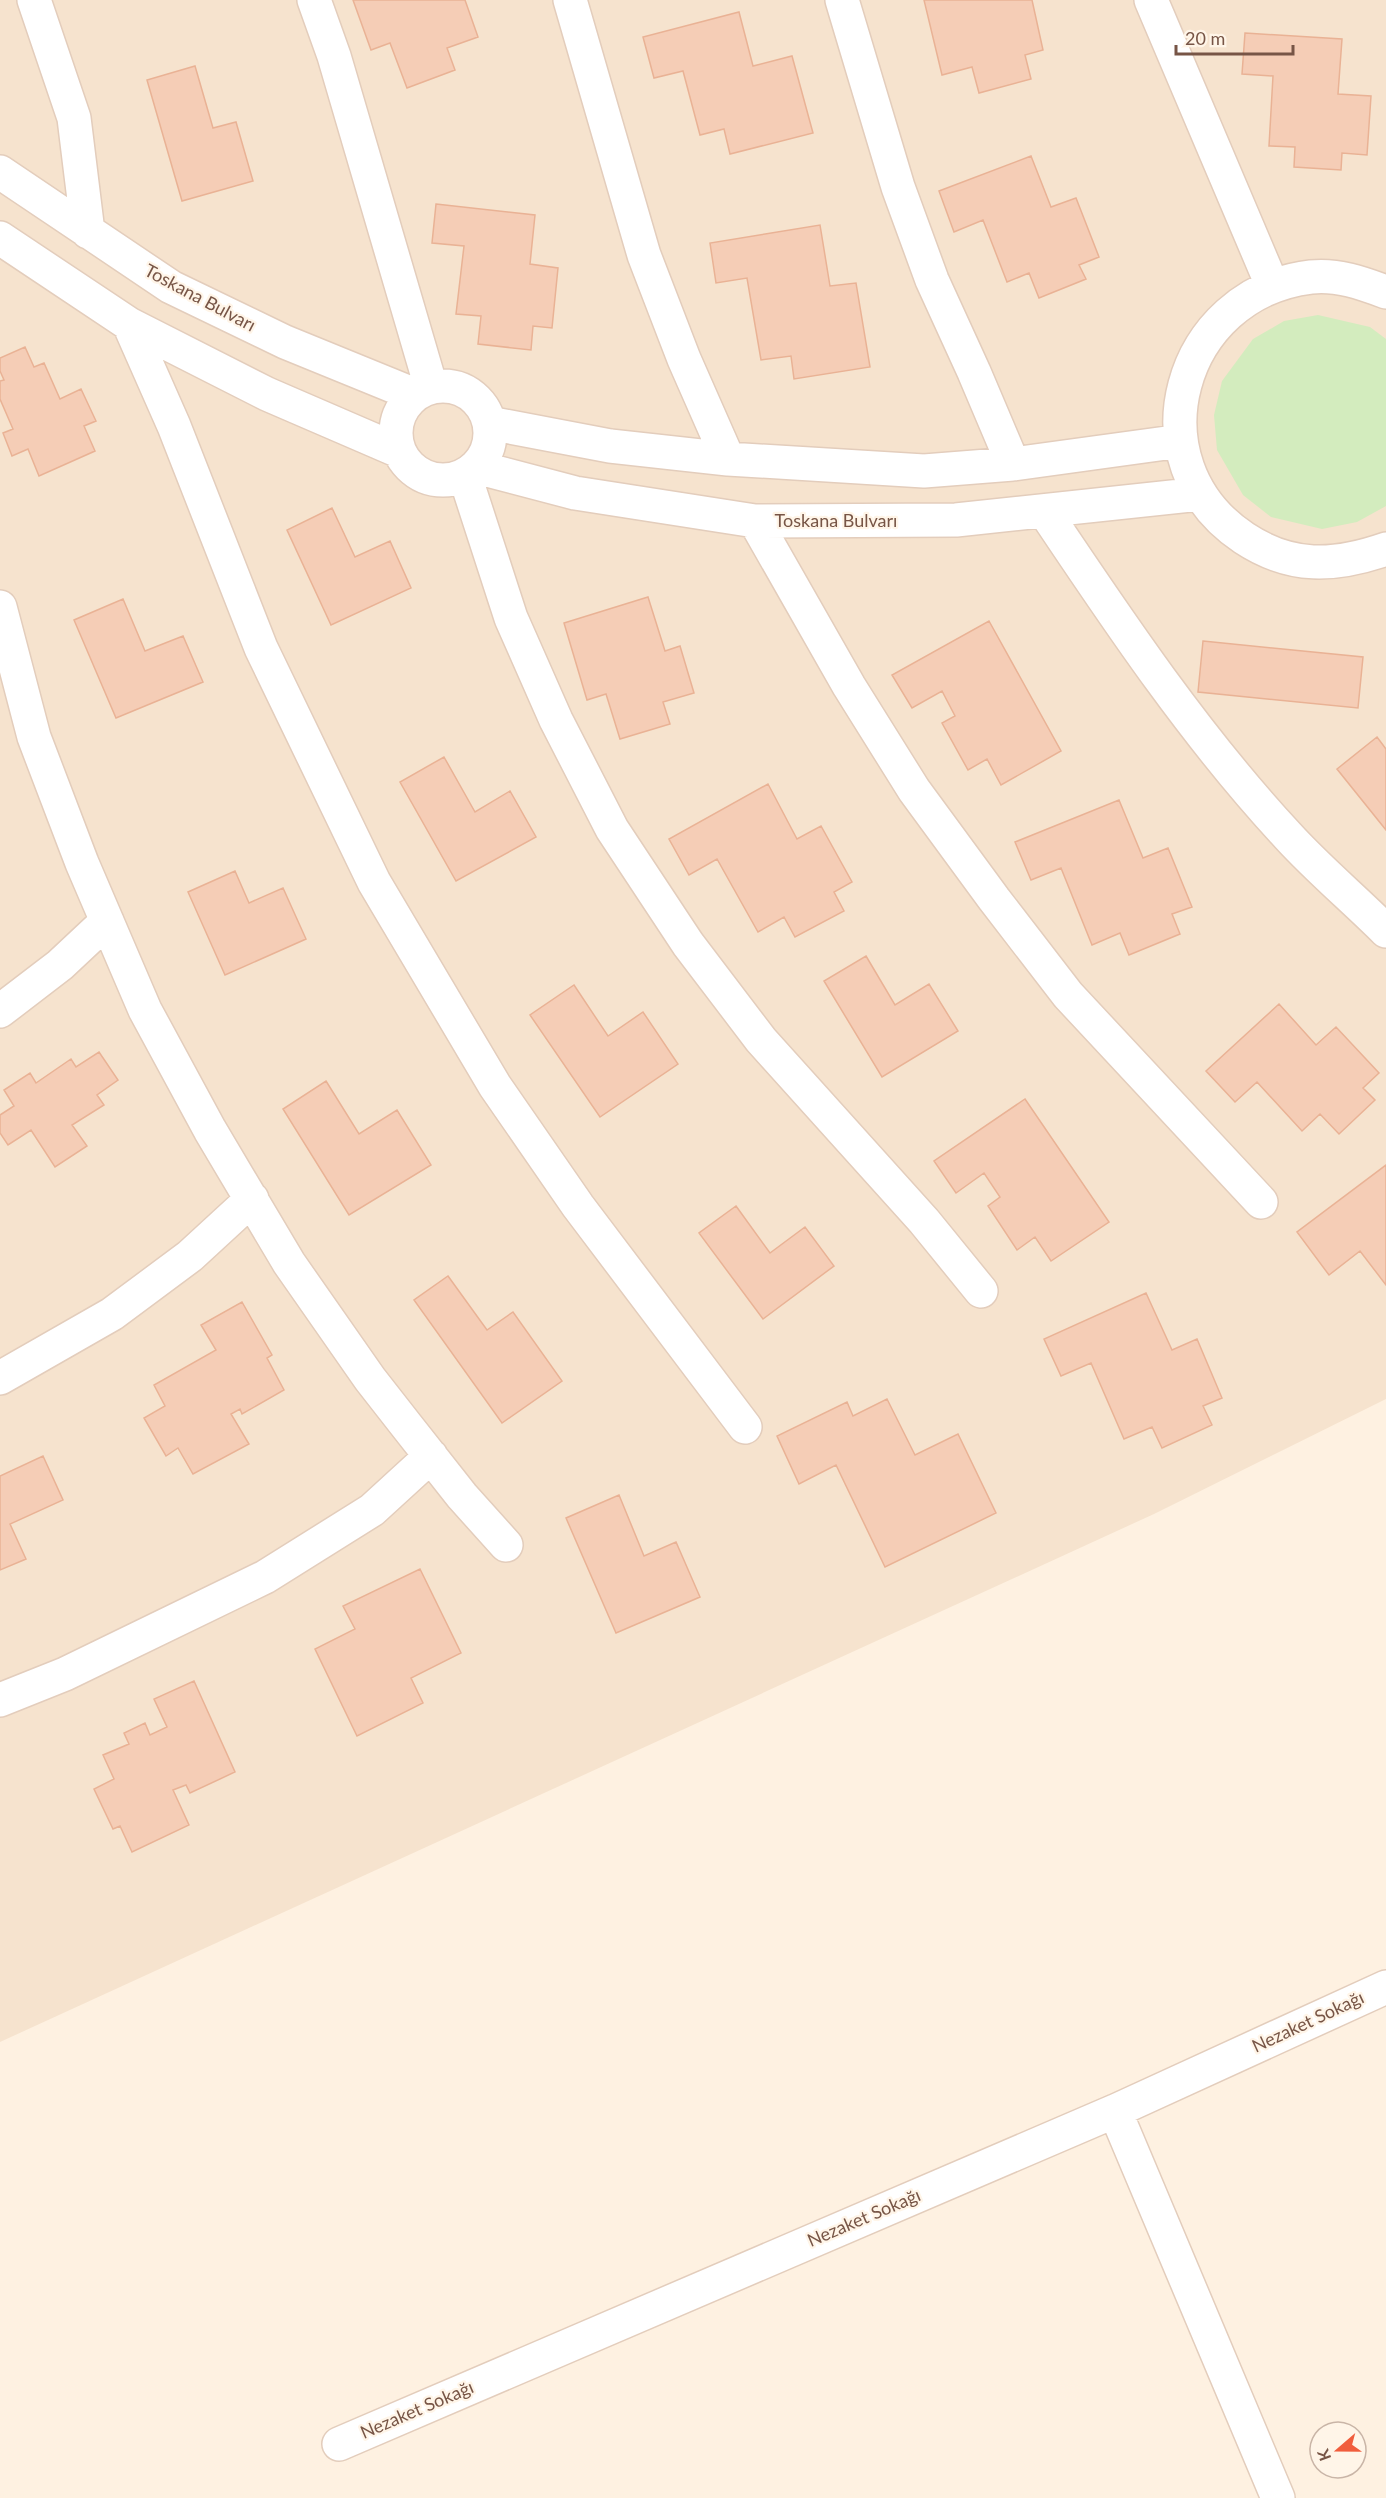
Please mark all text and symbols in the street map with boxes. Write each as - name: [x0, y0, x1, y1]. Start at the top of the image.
- scale bar: [1176, 18, 1293, 56]
- text: 20 m: [1185, 27, 1225, 49]
- street label: Toskana Bulvarı: [141, 259, 260, 336]
- street label: Toskana Bulvarı: [775, 509, 897, 531]
- street label: Nezaket Sokağı: [1248, 1986, 1367, 2057]
- street label: Nezaket Sokağı: [804, 2183, 924, 2251]
- street label: Nezaket Sokağı: [357, 2375, 477, 2443]
- north arrow: [1308, 2420, 1368, 2480]
- text: K: [1312, 2446, 1334, 2464]

